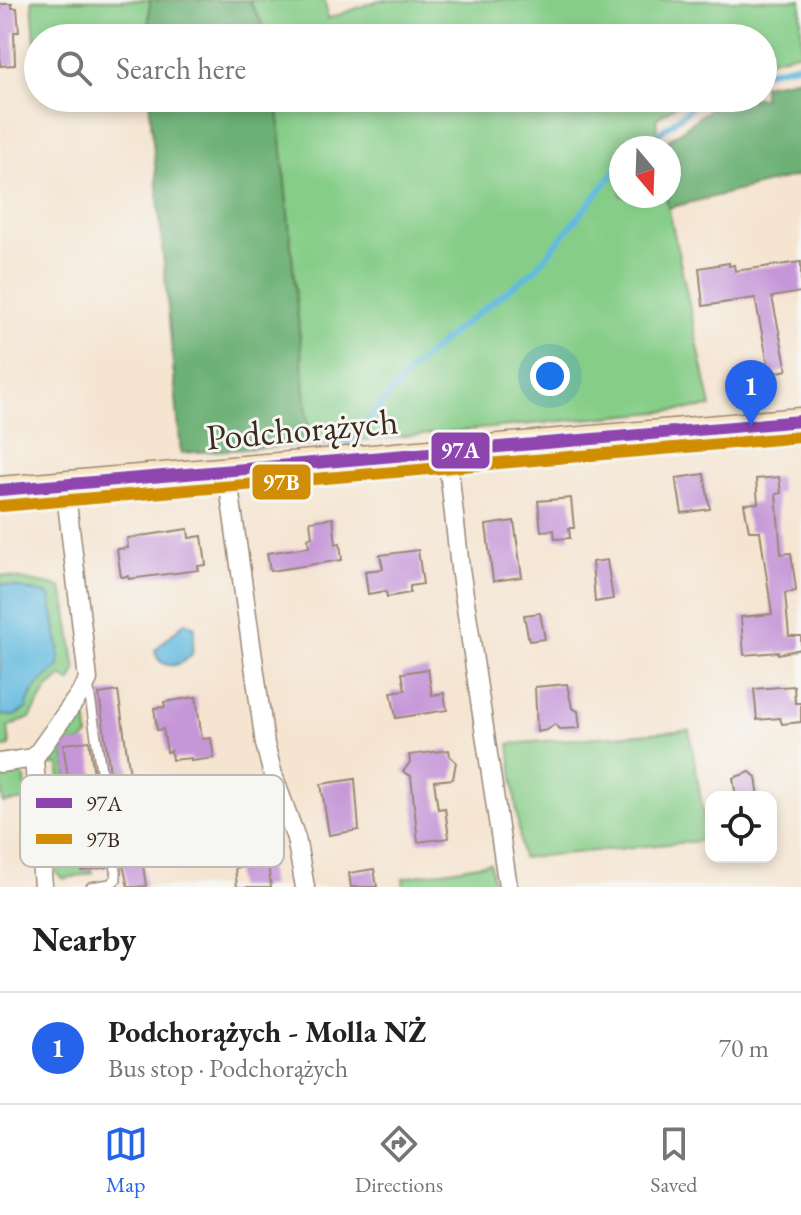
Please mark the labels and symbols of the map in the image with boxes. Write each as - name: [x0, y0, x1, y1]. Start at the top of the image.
- north arrow: [609, 136, 681, 208]
- your location: [530, 356, 570, 396]
- pin: 1: [725, 360, 777, 426]
- street label: Podchorążych: [204, 397, 400, 461]
- line badge: 97A: [430, 431, 491, 470]
- text: 97A: [440, 436, 480, 465]
- line badge: 97B: [251, 463, 312, 501]
- text: 97B: [262, 468, 300, 497]
- legend: [20, 775, 284, 867]
- text: 97A: [86, 789, 123, 818]
- text: 97B: [86, 825, 120, 854]

